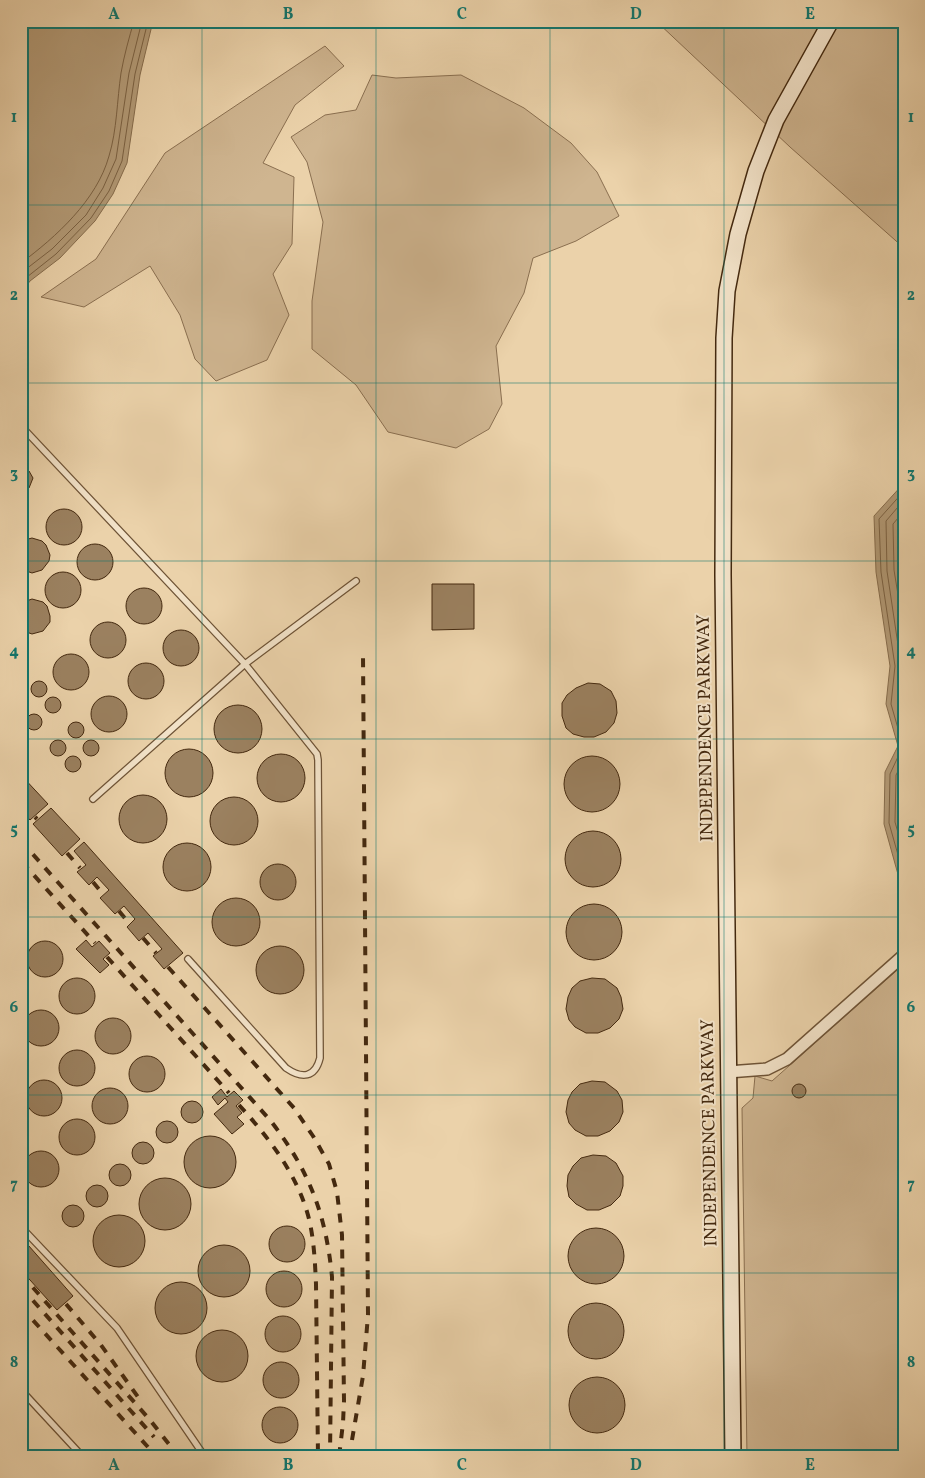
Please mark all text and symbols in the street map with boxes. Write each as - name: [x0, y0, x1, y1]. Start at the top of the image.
- text: A: [108, 4, 120, 26]
- text: B: [283, 4, 294, 26]
- text: C: [457, 4, 467, 26]
- text: D: [630, 4, 642, 26]
- text: E: [805, 4, 815, 26]
- text: 1: [11, 107, 17, 129]
- text: 1: [908, 107, 914, 129]
- text: 2: [10, 285, 18, 307]
- text: 2: [907, 285, 915, 307]
- text: 3: [10, 463, 18, 485]
- text: 3: [907, 463, 915, 485]
- street label: INDEPENDENCE PARKWAY: [692, 614, 720, 842]
- text: 4: [9, 641, 19, 663]
- text: 4: [906, 641, 916, 663]
- text: 5: [10, 819, 18, 841]
- text: 5: [907, 819, 915, 841]
- text: 6: [10, 997, 19, 1019]
- text: 6: [907, 997, 916, 1019]
- street label: INDEPENDENCE PARKWAY: [696, 1019, 724, 1247]
- text: 7: [10, 1174, 18, 1196]
- text: 7: [907, 1174, 915, 1196]
- text: 8: [10, 1352, 18, 1374]
- text: 8: [907, 1352, 915, 1374]
- text: A: [108, 1455, 120, 1477]
- text: B: [283, 1455, 294, 1477]
- text: C: [457, 1455, 467, 1477]
- text: D: [630, 1455, 642, 1477]
- text: E: [805, 1455, 815, 1477]

